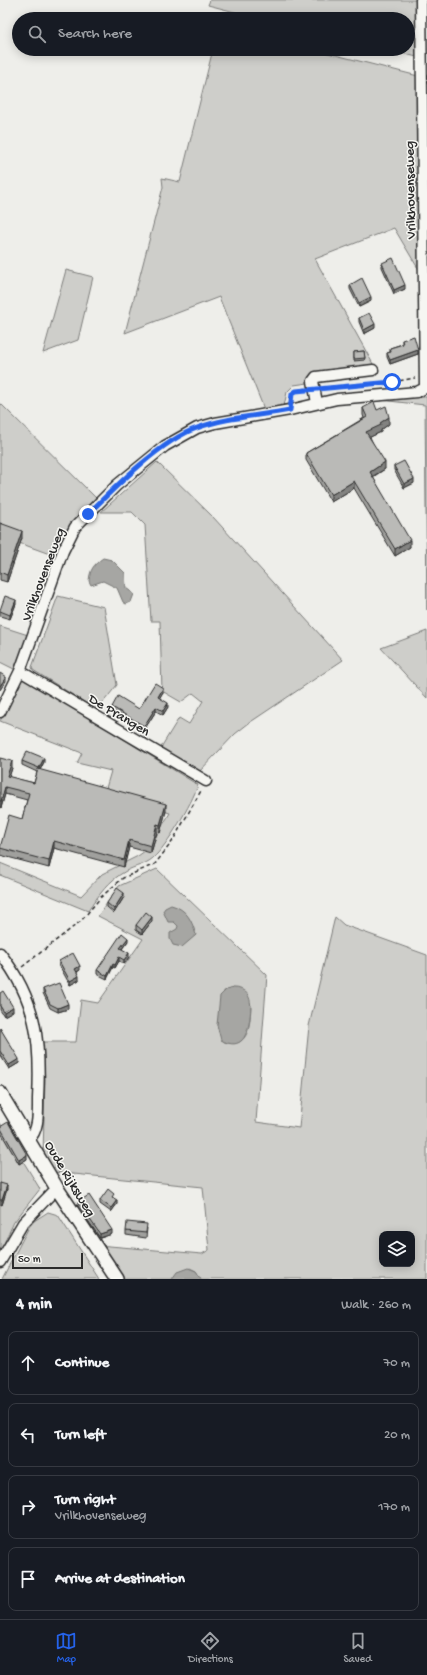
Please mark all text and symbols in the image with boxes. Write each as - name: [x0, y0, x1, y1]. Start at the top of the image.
- search box: [12, 12, 415, 56]
- icon: search: [26, 23, 48, 45]
- text: Search here: [58, 25, 132, 43]
- street label: Vrilkhovenseweg: [402, 141, 421, 240]
- route start: [383, 373, 401, 391]
- route end: [79, 505, 97, 523]
- street label: Vrilkhovenseweg: [18, 526, 70, 625]
- street label: De Prangen: [84, 691, 153, 741]
- street label: Oude Rijksweg: [40, 1138, 98, 1220]
- map controls: [379, 1231, 415, 1267]
- button: layers: [379, 1231, 415, 1267]
- scale bar: [12, 1251, 83, 1270]
- text: 50 m: [18, 1254, 40, 1266]
- text: 4 min: [16, 1295, 52, 1315]
- text: Walk · 260 m: [341, 1298, 411, 1313]
- icon: ahead: [17, 1352, 39, 1374]
- text: Continue: [55, 1354, 109, 1372]
- text: 70 m: [384, 1356, 410, 1371]
- icon: left: [17, 1424, 39, 1446]
- text: Turn left: [55, 1426, 106, 1444]
- text: 20 m: [384, 1428, 410, 1443]
- text: Turn right: [55, 1491, 115, 1509]
- icon: right: [17, 1496, 39, 1518]
- text: 170 m: [378, 1500, 410, 1515]
- text: Vrilkhovenseweg: [55, 1509, 146, 1524]
- icon: arrive: [17, 1568, 39, 1590]
- text: Arrive at destination: [55, 1570, 185, 1588]
- tab: Map: [55, 1630, 77, 1666]
- tab: Directions: [188, 1630, 233, 1666]
- tab: Saved: [343, 1630, 372, 1666]

